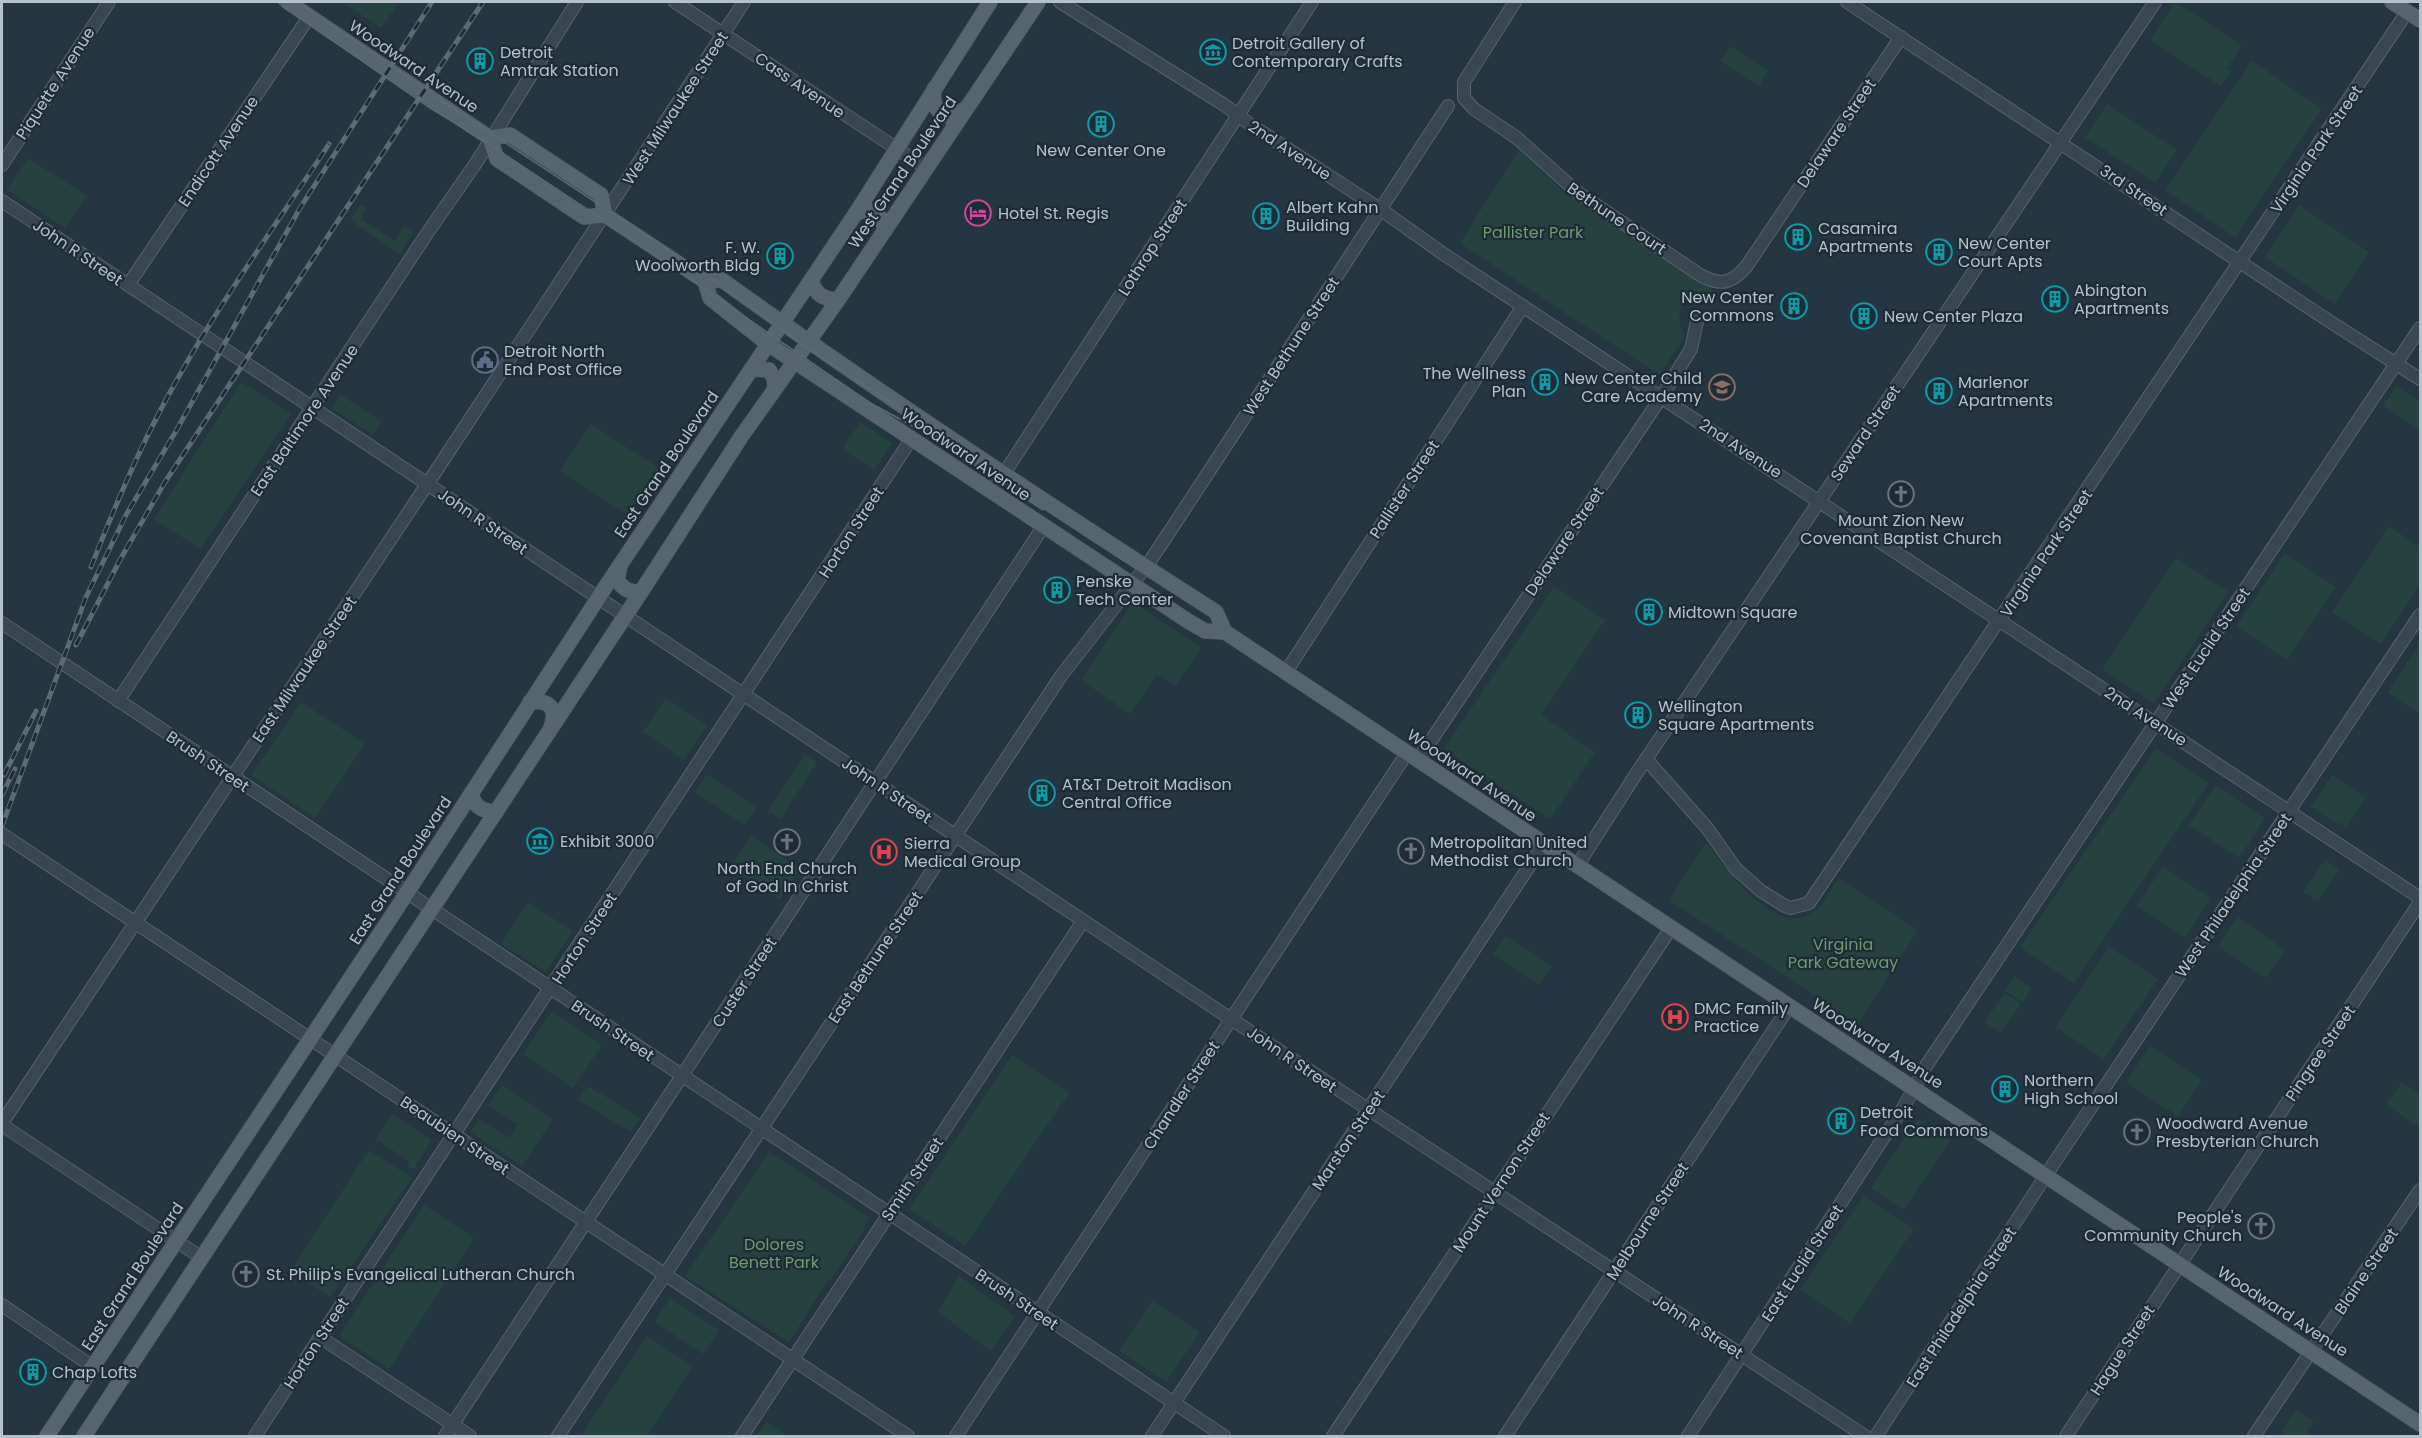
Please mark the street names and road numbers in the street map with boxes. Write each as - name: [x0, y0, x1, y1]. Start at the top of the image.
- street label: Woodward Avenue: [344, 14, 483, 118]
- street label: Piquette Avenue: [10, 22, 101, 144]
- street label: West Milwaukee Street: [617, 27, 734, 190]
- street label: Cass Avenue: [750, 47, 849, 124]
- street label: Delaware Street: [1791, 74, 1882, 192]
- street label: Virginia Park Street: [2265, 80, 2368, 218]
- street label: Endicott Avenue: [173, 91, 264, 211]
- street label: West Grand Boulevard: [843, 92, 962, 253]
- street label: 2nd Avenue: [1244, 115, 1336, 186]
- street label: 3rd Street: [2095, 159, 2172, 222]
- street label: Bethune Court: [1563, 177, 1671, 260]
- street label: Lothrop Street: [1112, 194, 1192, 300]
- street label: John R Street: [28, 214, 128, 291]
- street label: West Bethune Street: [1238, 272, 1345, 420]
- street label: East Baltimore Avenue: [245, 340, 364, 501]
- street label: Seward Street: [1825, 381, 1906, 486]
- street label: East Grand Boulevard: [609, 386, 724, 542]
- street label: Woodward Avenue: [896, 402, 1035, 506]
- street label: 2nd Avenue: [1695, 413, 1787, 484]
- street label: Pallister Street: [1364, 435, 1445, 543]
- street label: Horton Street: [813, 482, 890, 582]
- street label: Delaware Street: [1519, 482, 1610, 600]
- street label: John R Street: [433, 483, 533, 560]
- street label: Virginia Park Street: [1995, 484, 2098, 622]
- street label: West Euclid Street: [2157, 583, 2256, 714]
- street label: East Milwaukee Street: [247, 591, 362, 747]
- street label: 2nd Avenue: [2100, 681, 2192, 752]
- street label: Woodward Avenue: [1402, 723, 1541, 827]
- street label: Brush Street: [162, 725, 254, 798]
- street label: John R Street: [837, 752, 937, 829]
- street label: East Grand Boulevard: [344, 792, 457, 949]
- street label: West Philadelphia Street: [2170, 808, 2297, 982]
- street label: East Bethune Street: [823, 887, 928, 1028]
- street label: Horton Street: [546, 888, 623, 988]
- street label: Custer Street: [707, 932, 782, 1032]
- street label: Woodward Avenue: [1808, 992, 1948, 1094]
- street label: Brush Street: [567, 994, 659, 1067]
- street label: Pingree Street: [2280, 1001, 2361, 1106]
- street label: John R Street: [1242, 1021, 1342, 1098]
- street label: Chandler Street: [1138, 1036, 1225, 1154]
- street label: Marston Street: [1306, 1085, 1391, 1195]
- street label: Beaubien Street: [396, 1090, 514, 1181]
- street label: Mount Vernon Street: [1447, 1107, 1556, 1257]
- street label: Smith Street: [876, 1133, 949, 1226]
- street label: Melbourne Street: [1601, 1158, 1694, 1285]
- street label: East Grand Boulevard: [76, 1198, 189, 1355]
- street label: East Euclid Street: [1756, 1200, 1849, 1326]
- street label: East Philadelphia Street: [1901, 1222, 2022, 1392]
- street label: Blaine Street: [2329, 1223, 2404, 1319]
- street label: Woodward Avenue: [2213, 1260, 2353, 1362]
- street label: Brush Street: [971, 1263, 1063, 1336]
- street label: John R Street: [1648, 1288, 1748, 1365]
- street label: Horton Street: [278, 1293, 355, 1393]
- street label: Hague Street: [2084, 1300, 2160, 1400]

